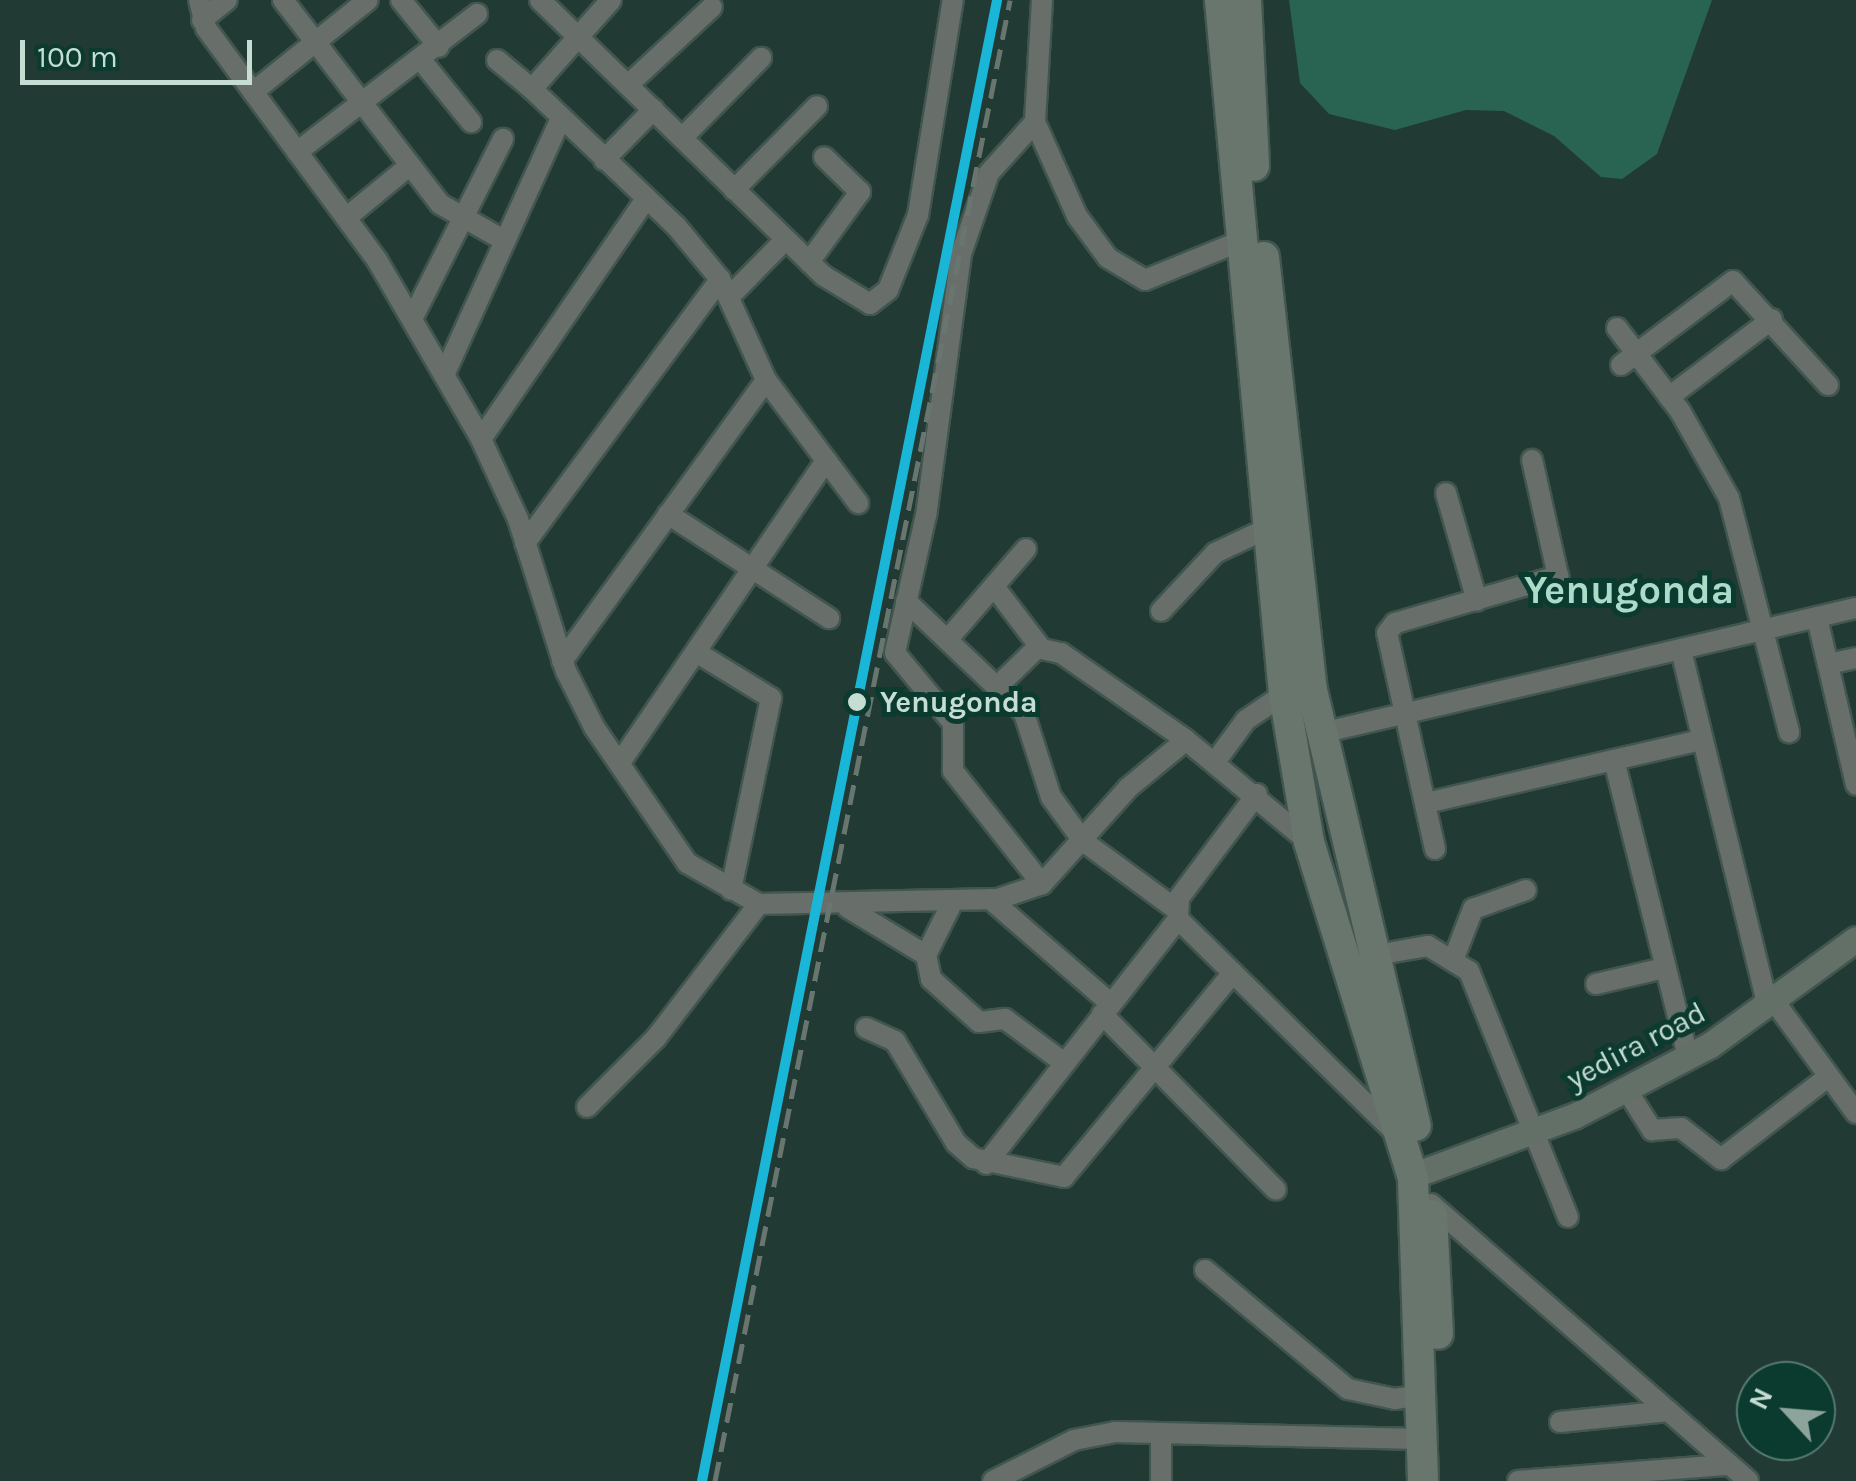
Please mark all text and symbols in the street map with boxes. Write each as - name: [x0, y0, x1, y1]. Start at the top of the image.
- scale bar: [25, 20, 258, 82]
- text: 100 m: [37, 39, 118, 75]
- district label: Yenugonda: [1524, 566, 1734, 614]
- place label: Yenugonda: [880, 684, 1038, 720]
- marker: Yenugonda: [844, 689, 870, 715]
- street label: yedira road: [1560, 994, 1712, 1098]
- north arrow: [1736, 1361, 1836, 1461]
- text: N: [1741, 1382, 1780, 1415]

